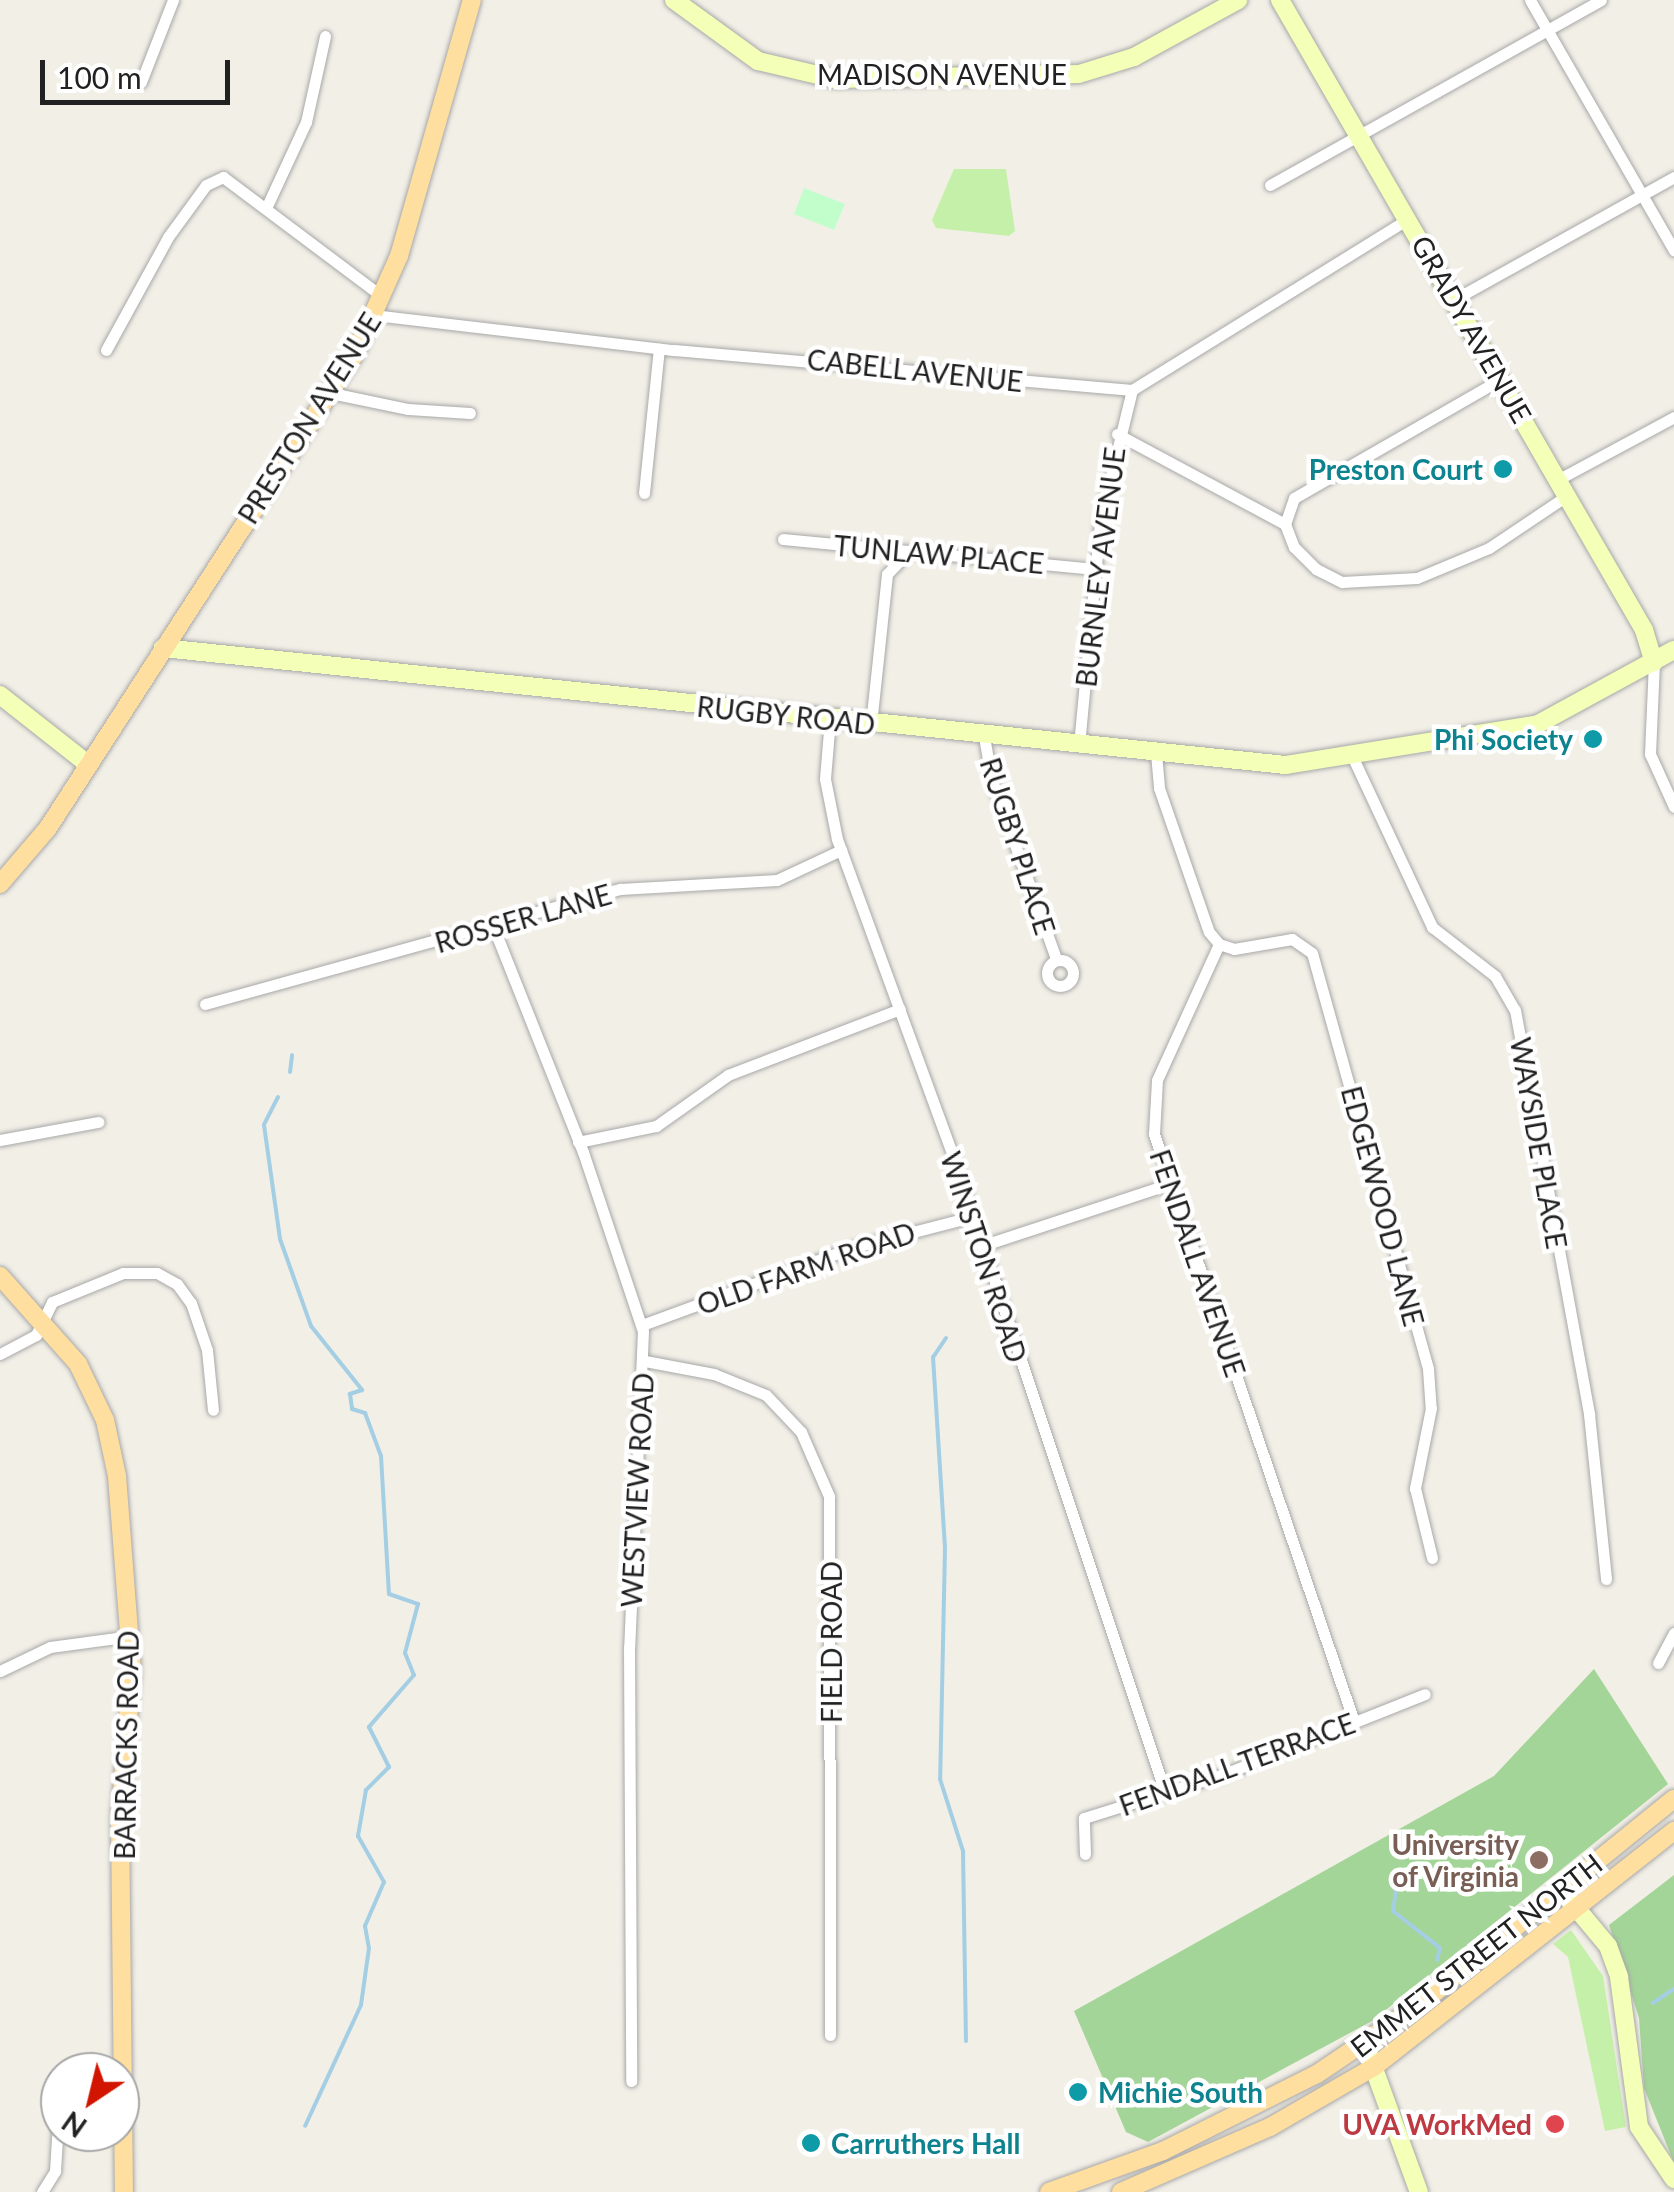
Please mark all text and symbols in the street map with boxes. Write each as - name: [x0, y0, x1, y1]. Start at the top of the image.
- scale bar: [45, 40, 235, 102]
- street label: MADISON AVENUE: [817, 57, 1067, 91]
- text: 100 m: [57, 59, 142, 95]
- street label: GRADY AVENUE: [1404, 229, 1540, 429]
- street label: PRESTON AVENUE: [230, 306, 388, 530]
- street label: CABELL AVENUE: [805, 342, 1025, 398]
- street label: BURNLEY AVENUE: [1068, 444, 1132, 690]
- place label: Preston Court: [1309, 452, 1483, 486]
- marker: Preston Court: [1492, 458, 1514, 480]
- street label: TUNLAW PLACE: [832, 528, 1046, 580]
- street label: RUGBY ROAD: [695, 689, 877, 741]
- place label: Phi Society: [1434, 722, 1573, 756]
- marker: Phi Society: [1582, 728, 1604, 750]
- street label: RUGBY PLACE: [973, 753, 1063, 939]
- street label: ROSSER LANE: [431, 877, 615, 959]
- street label: WAYSIDE PLACE: [1504, 1035, 1574, 1251]
- street label: EDGEWOOD LANE: [1335, 1082, 1431, 1330]
- street label: FENDALL AVENUE: [1143, 1144, 1253, 1382]
- street label: WINSTON ROAD: [934, 1147, 1034, 1367]
- street label: OLD FARM ROAD: [692, 1215, 920, 1321]
- street label: WESTVIEW ROAD: [614, 1372, 660, 1608]
- street label: FIELD ROAD: [814, 1561, 848, 1723]
- street label: BARRACKS ROAD: [107, 1630, 145, 1860]
- street label: FENDALL TERRACE: [1114, 1705, 1360, 1823]
- place label: University of Virginia: [1391, 1827, 1519, 1893]
- street label: EMMET STREET NORTH: [1343, 1846, 1609, 2064]
- marker: University of Virginia: [1528, 1849, 1550, 1871]
- north arrow: [40, 2052, 140, 2152]
- place label: Michie South: [1098, 2075, 1263, 2109]
- marker: Michie South: [1067, 2081, 1089, 2103]
- text: N: [55, 2105, 93, 2145]
- place label: UVA WorkMed: [1341, 2107, 1532, 2141]
- marker: UVA WorkMed: [1542, 2111, 1568, 2137]
- place label: Carruthers Hall: [831, 2126, 1020, 2160]
- marker: Carruthers Hall: [800, 2132, 822, 2154]

